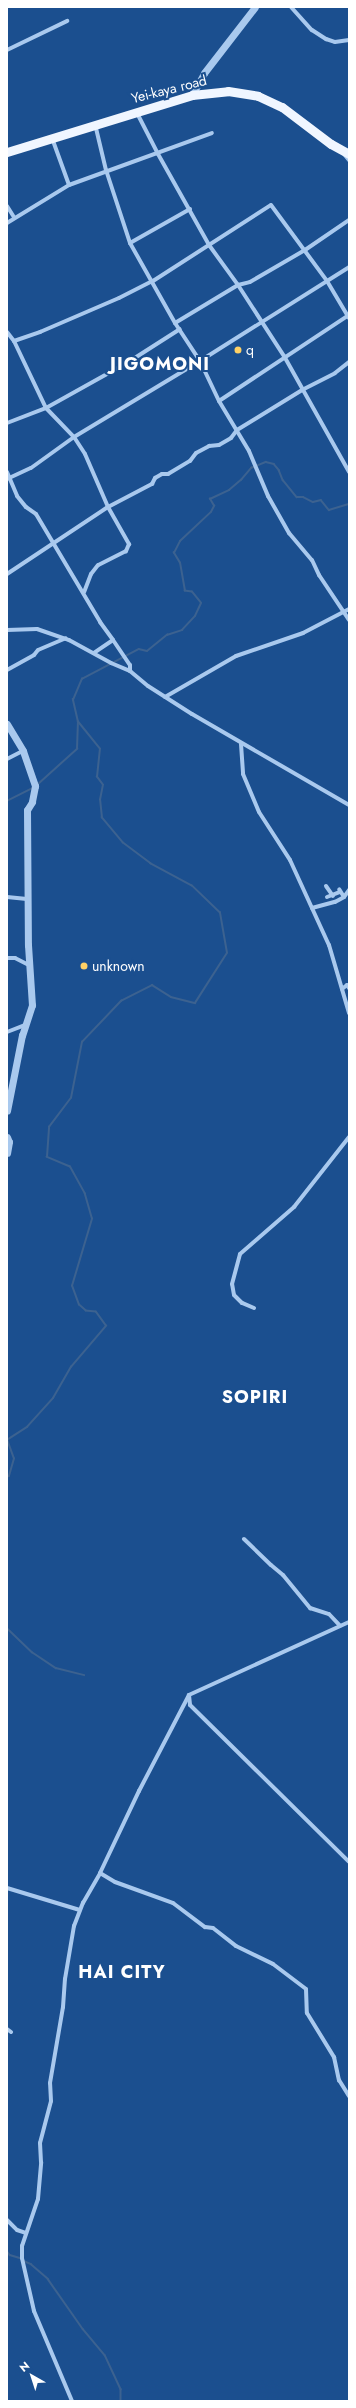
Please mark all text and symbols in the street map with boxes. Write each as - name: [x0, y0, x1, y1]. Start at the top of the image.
- street label: Yei-kaya road: [130, 72, 208, 106]
- place label: q: [246, 342, 254, 358]
- marker: q: [233, 345, 243, 355]
- district label: JIGOMONI: [110, 353, 210, 375]
- place label: unknown: [92, 958, 145, 974]
- marker: unknown: [79, 961, 89, 971]
- district label: SOPIRI: [222, 1386, 288, 1408]
- district label: HAI CITY: [78, 1961, 166, 1983]
- north arrow: [12, 2356, 52, 2396]
- text: N: [16, 2358, 33, 2376]

